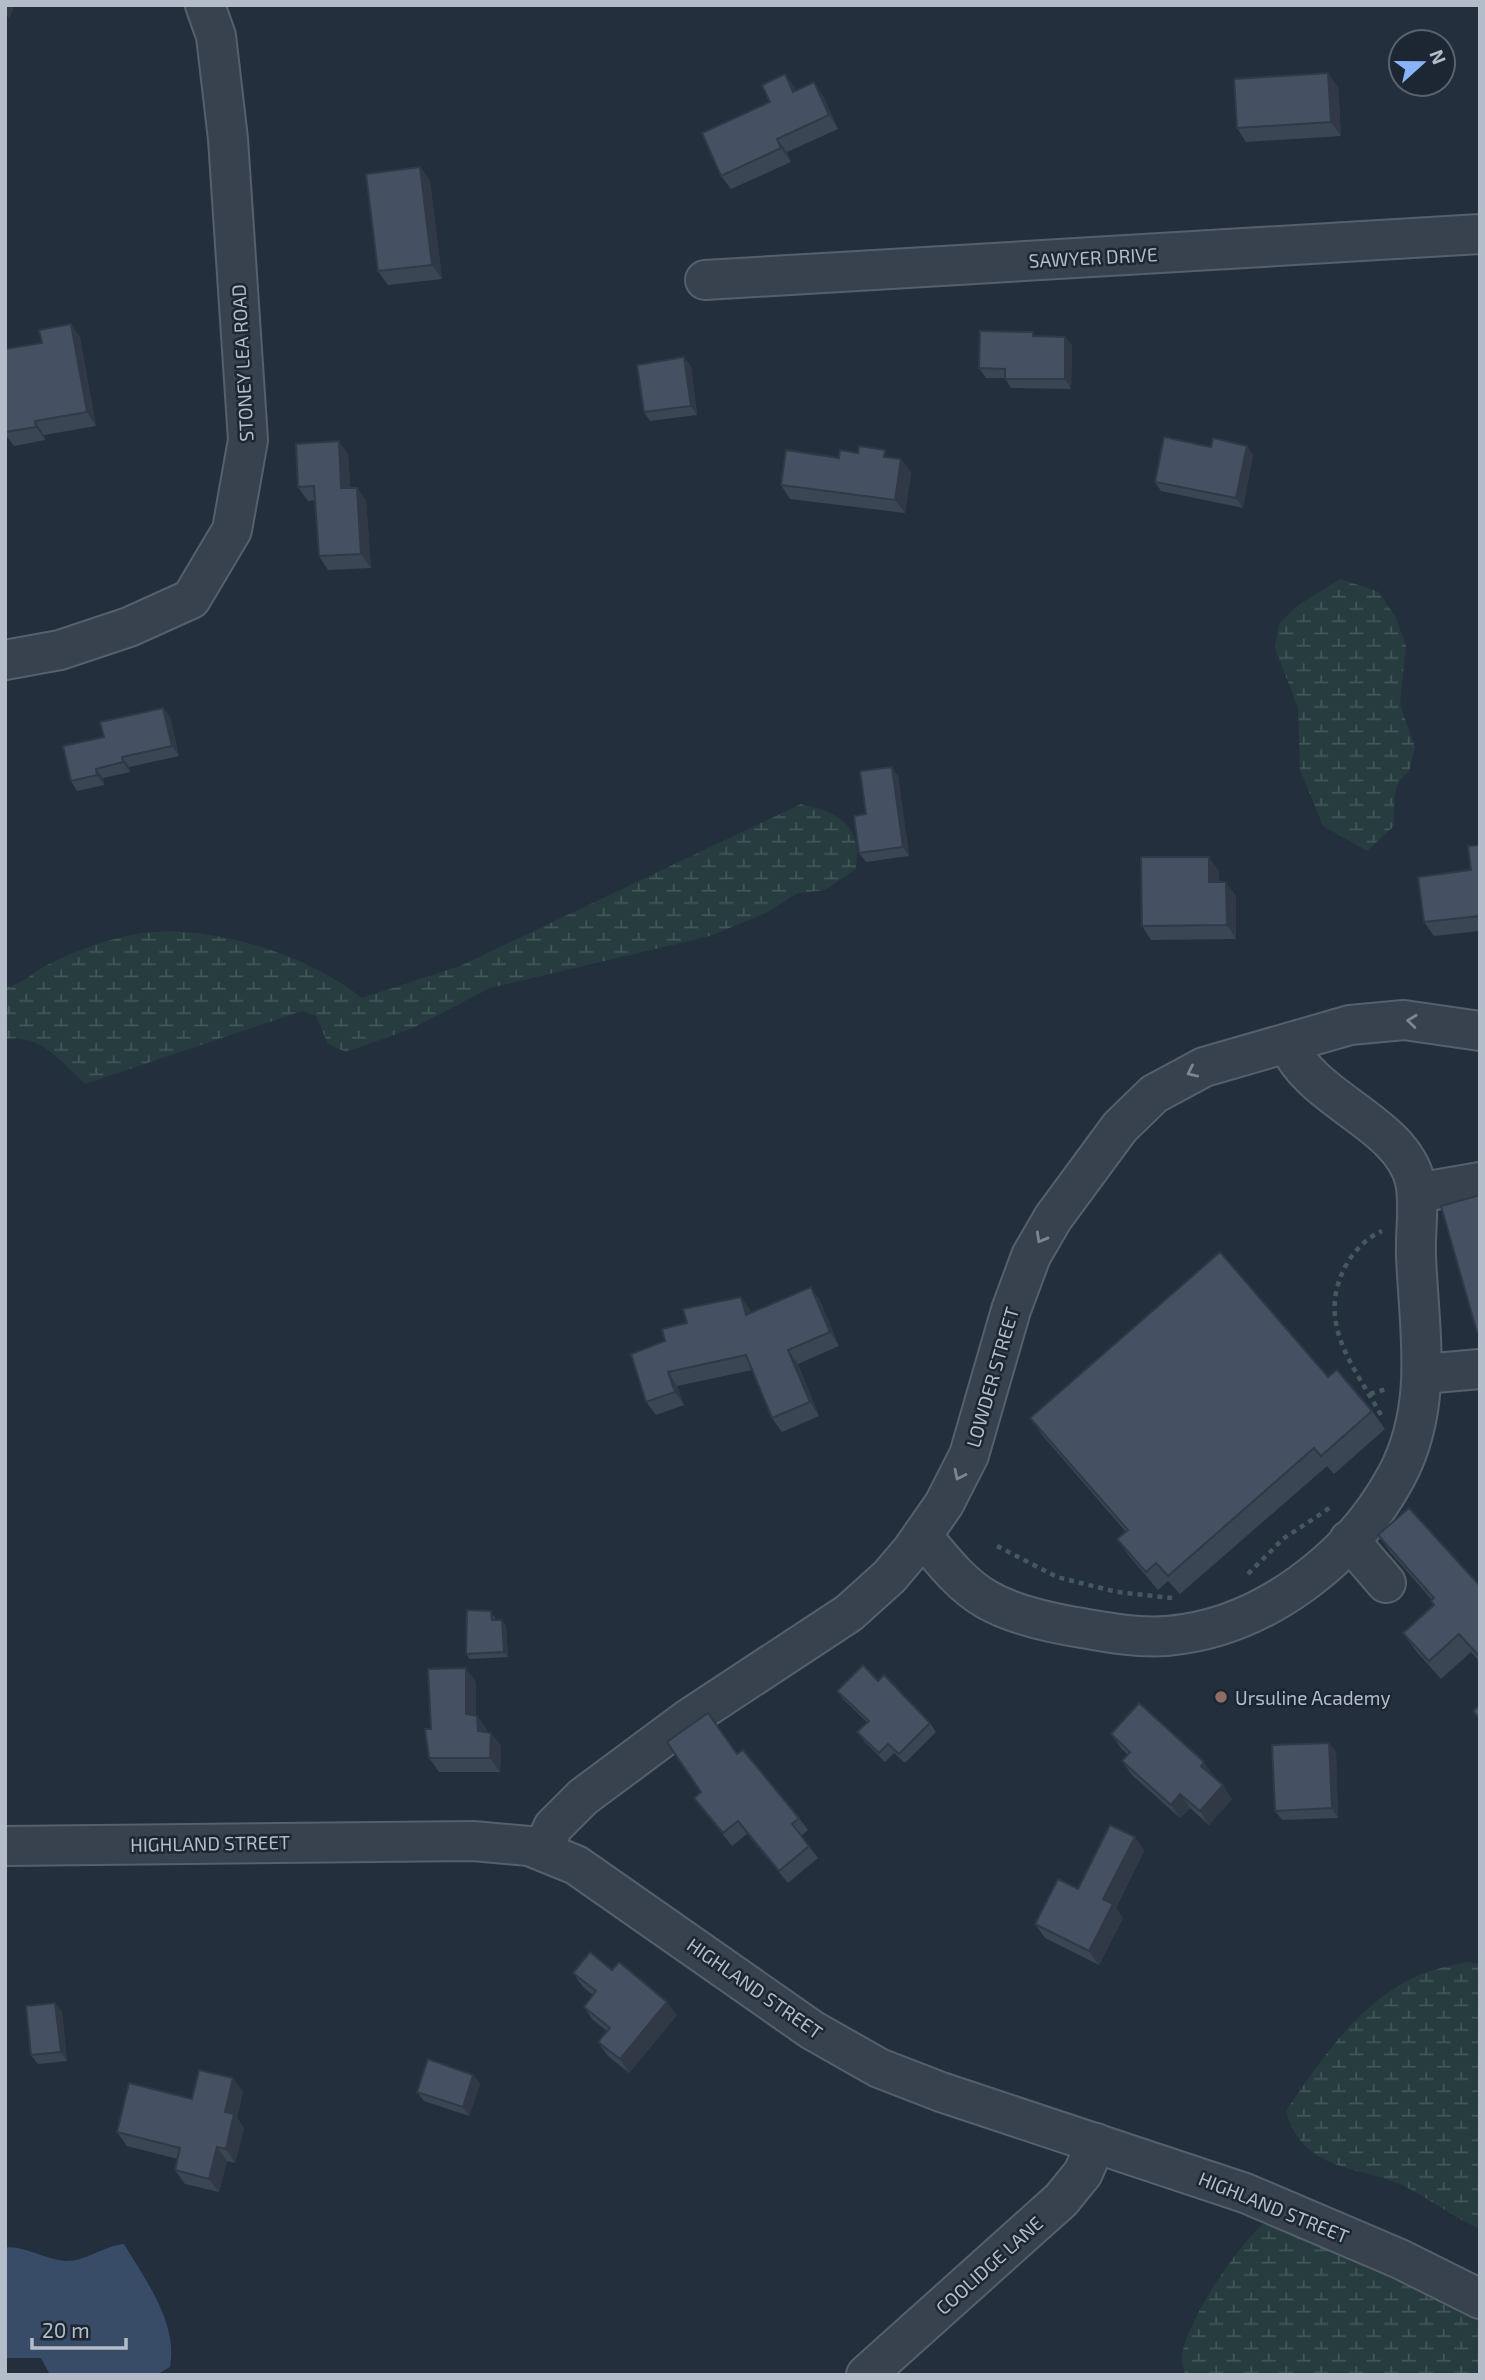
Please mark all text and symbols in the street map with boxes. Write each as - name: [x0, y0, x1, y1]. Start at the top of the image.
- north arrow: [1387, 28, 1457, 98]
- text: N: [1425, 46, 1452, 67]
- street label: SAWYER DRIVE: [1028, 242, 1158, 272]
- street label: STONEY LEA ROAD: [226, 284, 258, 442]
- one-way arrow: [1406, 1014, 1418, 1029]
- one-way arrow: [1187, 1064, 1199, 1078]
- one-way arrow: [1036, 1230, 1049, 1243]
- street label: LOWDER STREET: [961, 1304, 1023, 1450]
- one-way arrow: [954, 1468, 968, 1480]
- place label: Ursuline Academy: [1235, 1686, 1390, 1709]
- marker: Ursuline Academy: [1213, 1689, 1229, 1705]
- street label: HIGHLAND STREET: [130, 1830, 290, 1856]
- street label: HIGHLAND STREET: [683, 1933, 827, 2043]
- street label: HIGHLAND STREET: [1196, 2166, 1352, 2248]
- street label: COOLIDGE LANE: [931, 2211, 1047, 2319]
- scale bar: [32, 2306, 126, 2350]
- text: 20 m: [42, 2317, 90, 2342]

